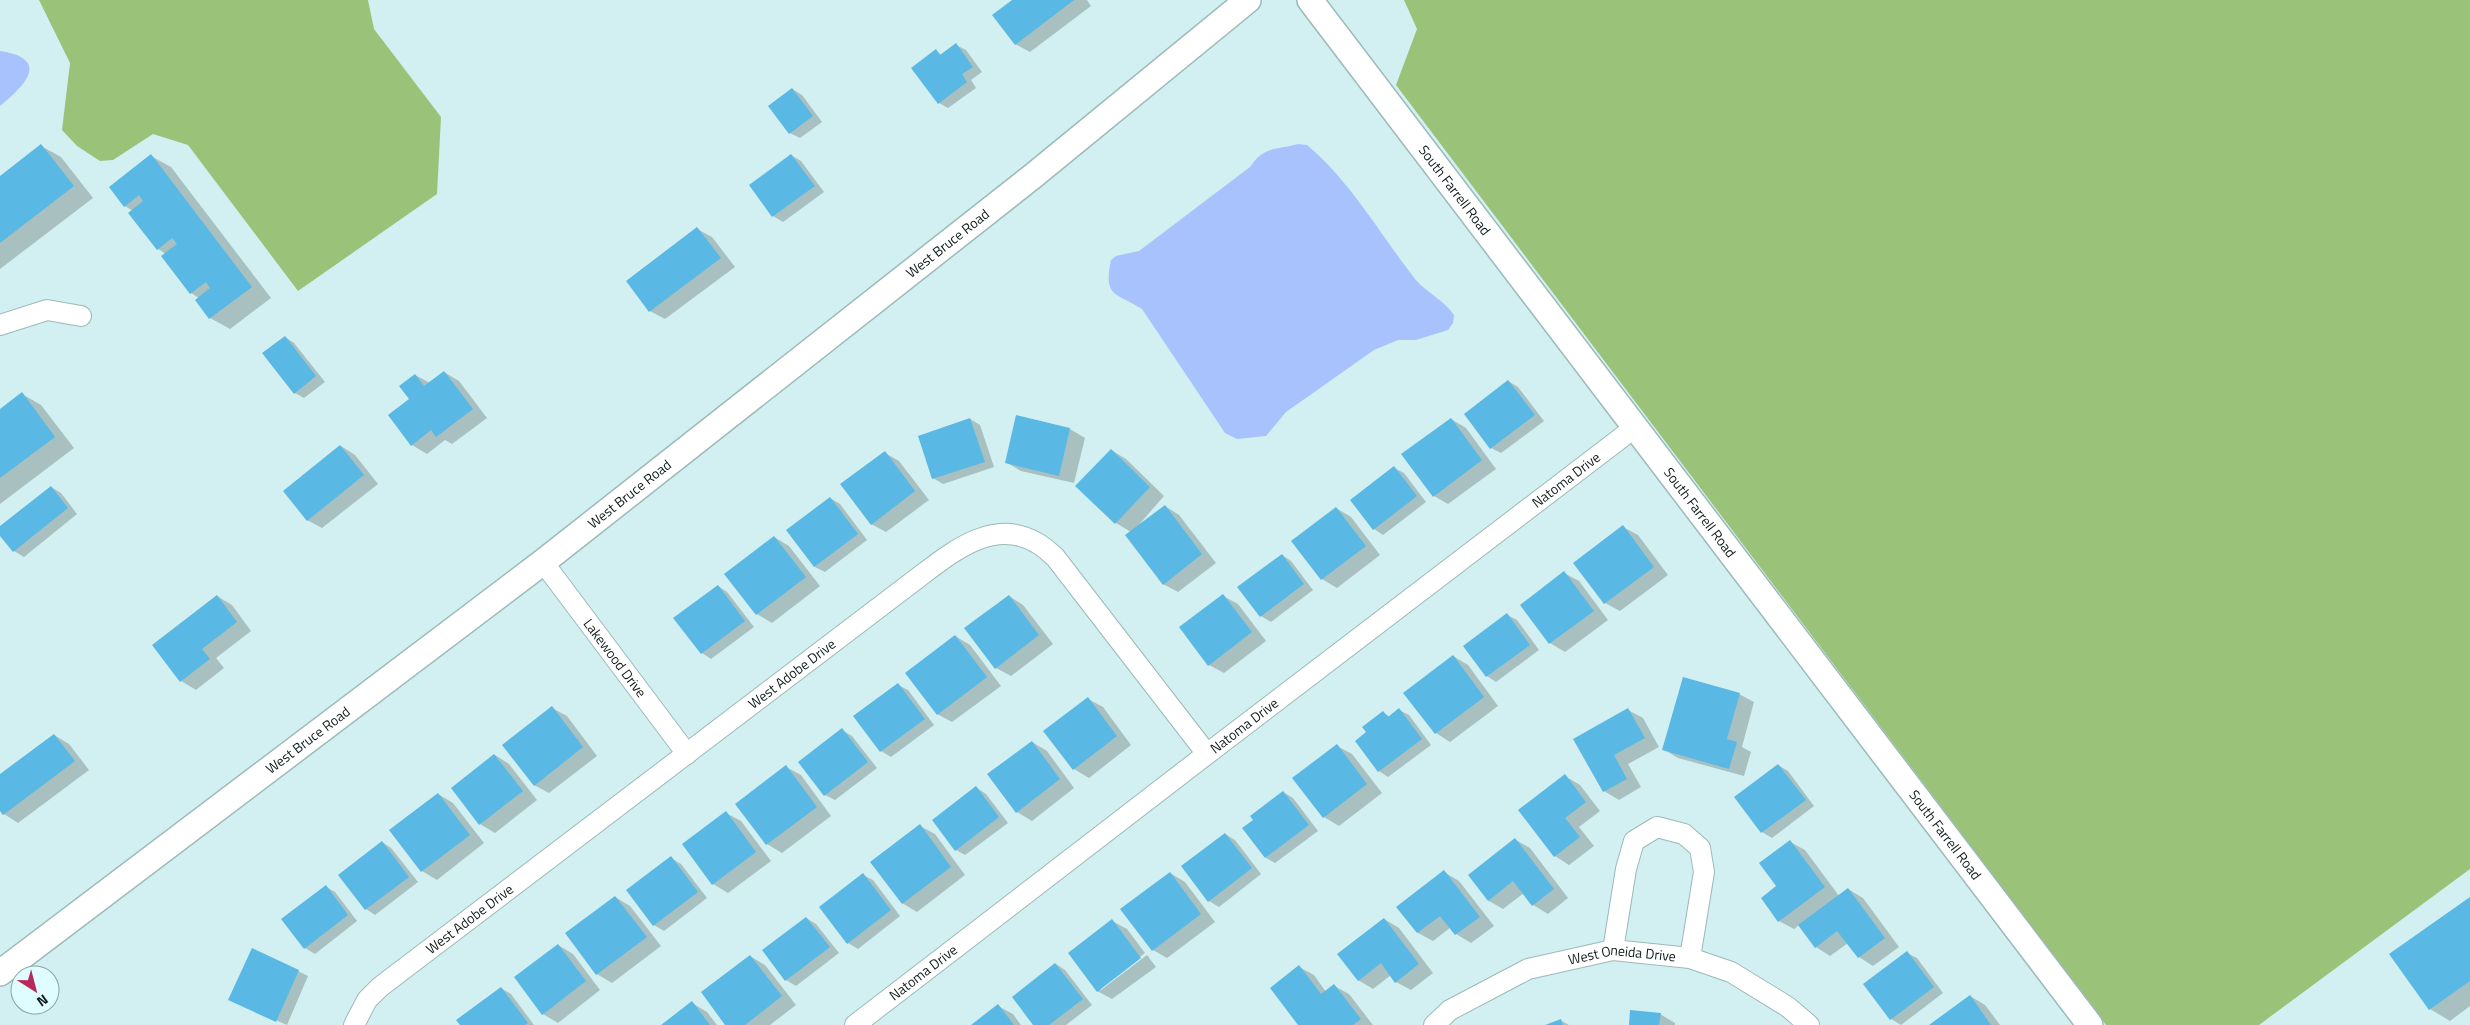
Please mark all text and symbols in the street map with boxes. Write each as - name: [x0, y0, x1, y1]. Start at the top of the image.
- street label: South Farrell Road: [1414, 140, 1496, 239]
- street label: West Bruce Road: [901, 203, 993, 282]
- street label: Natoma Drive: [1527, 446, 1604, 512]
- street label: West Bruce Road: [583, 454, 675, 533]
- street label: South Farrell Road: [1659, 463, 1742, 562]
- street label: Lakewood Drive: [579, 614, 652, 702]
- street label: West Adobe Drive: [743, 633, 840, 713]
- street label: Natoma Drive: [1205, 692, 1283, 758]
- street label: West Bruce Road: [261, 701, 354, 779]
- street label: South Farrell Road: [1904, 785, 1987, 884]
- street label: West Adobe Drive: [421, 878, 517, 959]
- street label: Natoma Drive: [884, 939, 961, 1005]
- street label: West Oneida Drive: [1566, 939, 1677, 970]
- north arrow: [10, 965, 60, 1015]
- text: N: [33, 990, 53, 1012]

